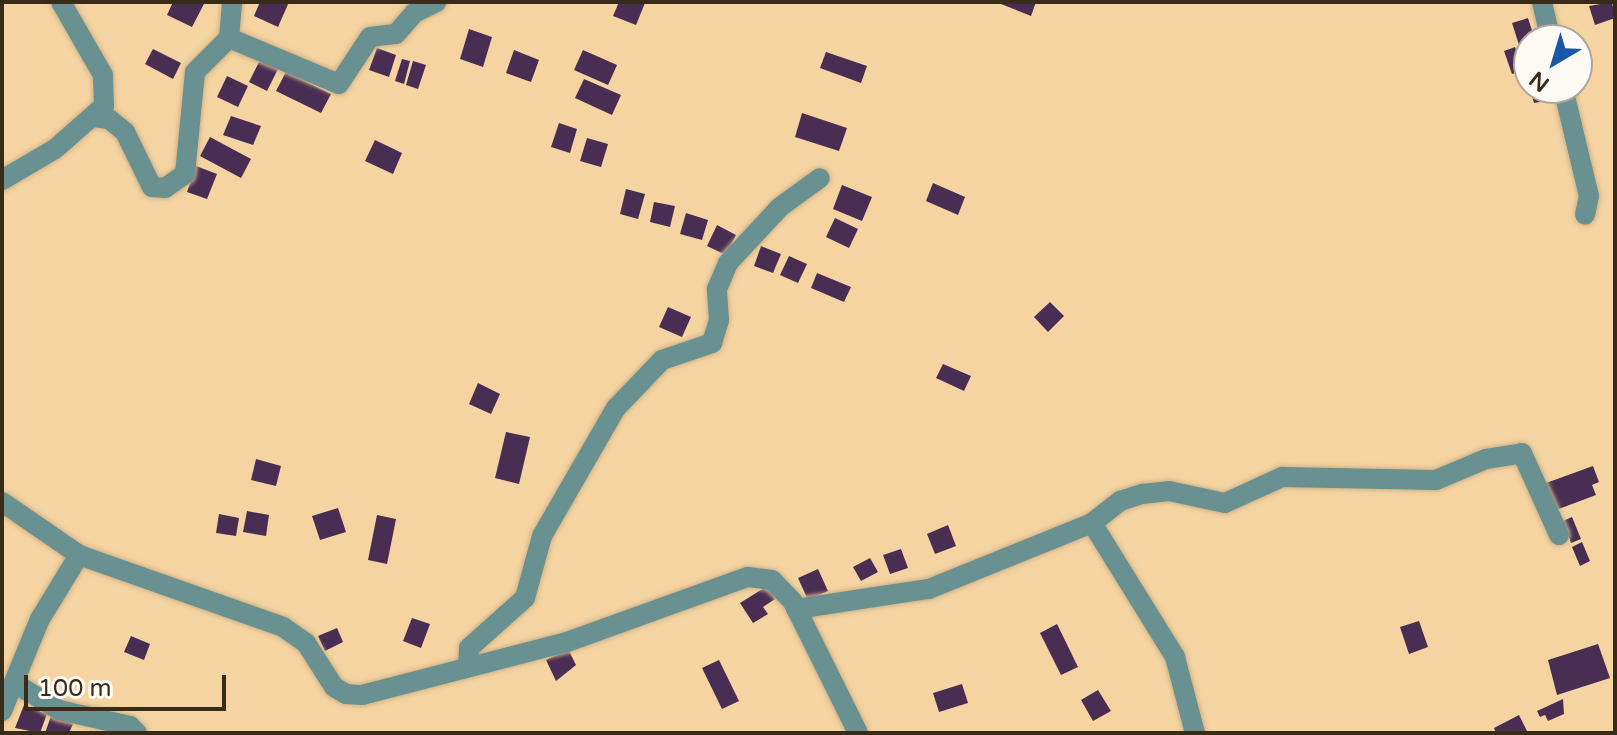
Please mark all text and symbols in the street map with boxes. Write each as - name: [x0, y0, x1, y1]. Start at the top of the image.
- north arrow: [1513, 24, 1593, 104]
- text: N: [1524, 66, 1554, 97]
- scale bar: [28, 659, 230, 709]
- text: 100 m: [38, 674, 112, 703]

